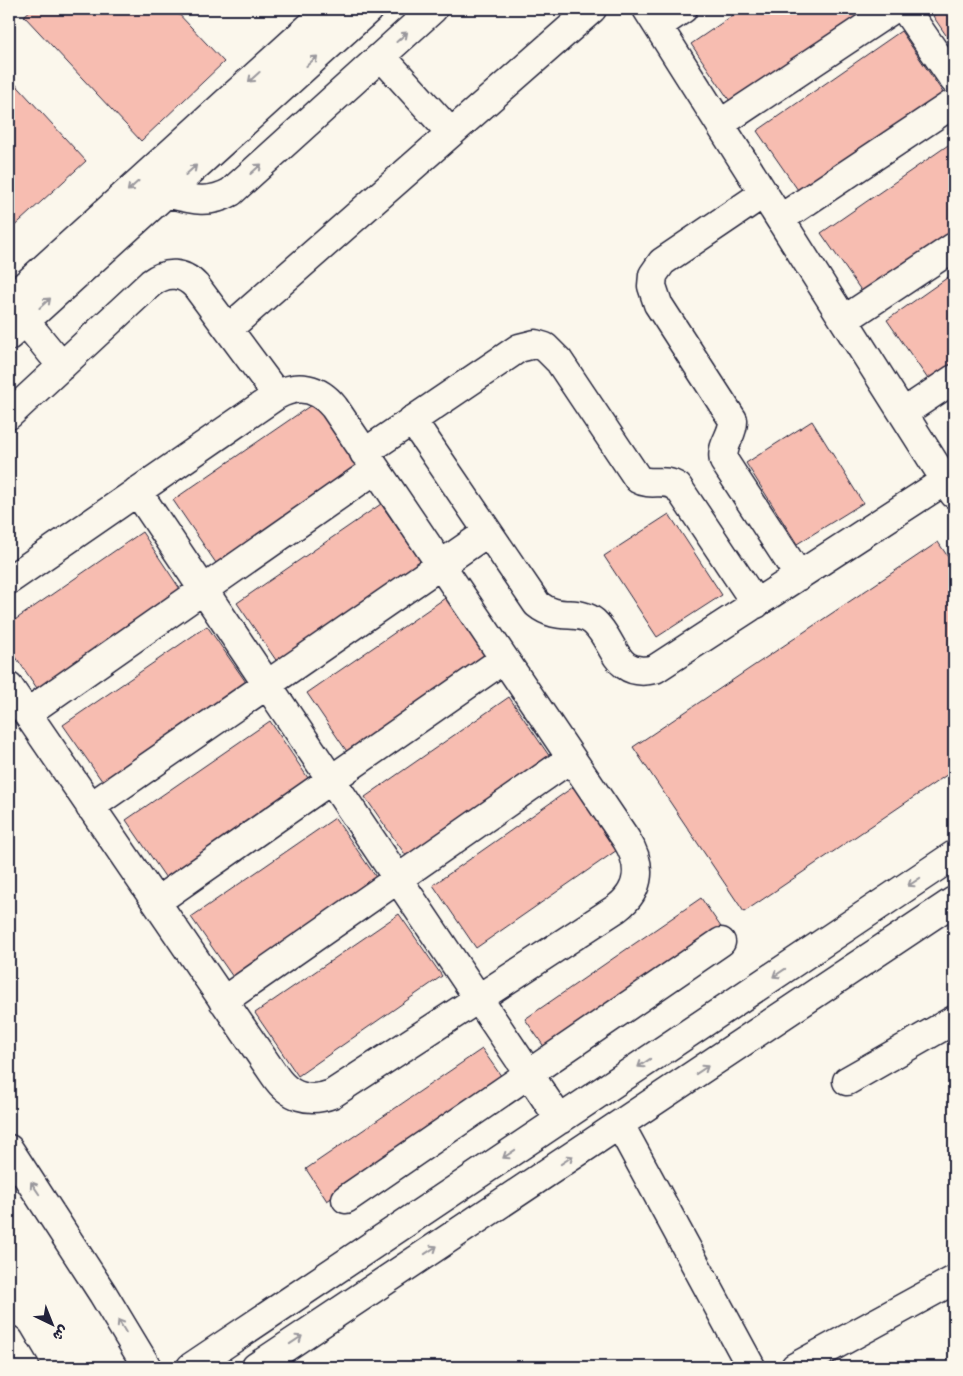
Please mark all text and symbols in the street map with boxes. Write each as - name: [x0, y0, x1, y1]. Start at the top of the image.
- one-way arrow: [396, 31, 409, 43]
- one-way arrow: [305, 55, 318, 67]
- one-way arrow: [247, 71, 260, 83]
- one-way arrow: [185, 164, 198, 176]
- one-way arrow: [249, 164, 262, 175]
- one-way arrow: [127, 180, 140, 192]
- one-way arrow: [38, 297, 51, 309]
- one-way arrow: [907, 877, 921, 887]
- one-way arrow: [772, 967, 786, 978]
- one-way arrow: [637, 1058, 651, 1068]
- one-way arrow: [695, 1065, 709, 1075]
- one-way arrow: [502, 1149, 516, 1159]
- one-way arrow: [559, 1155, 573, 1165]
- one-way arrow: [30, 1182, 40, 1196]
- one-way arrow: [424, 1245, 438, 1255]
- north arrow: [28, 1298, 78, 1348]
- one-way arrow: [117, 1319, 127, 1333]
- text: ش: [49, 1322, 72, 1345]
- one-way arrow: [289, 1335, 303, 1345]

